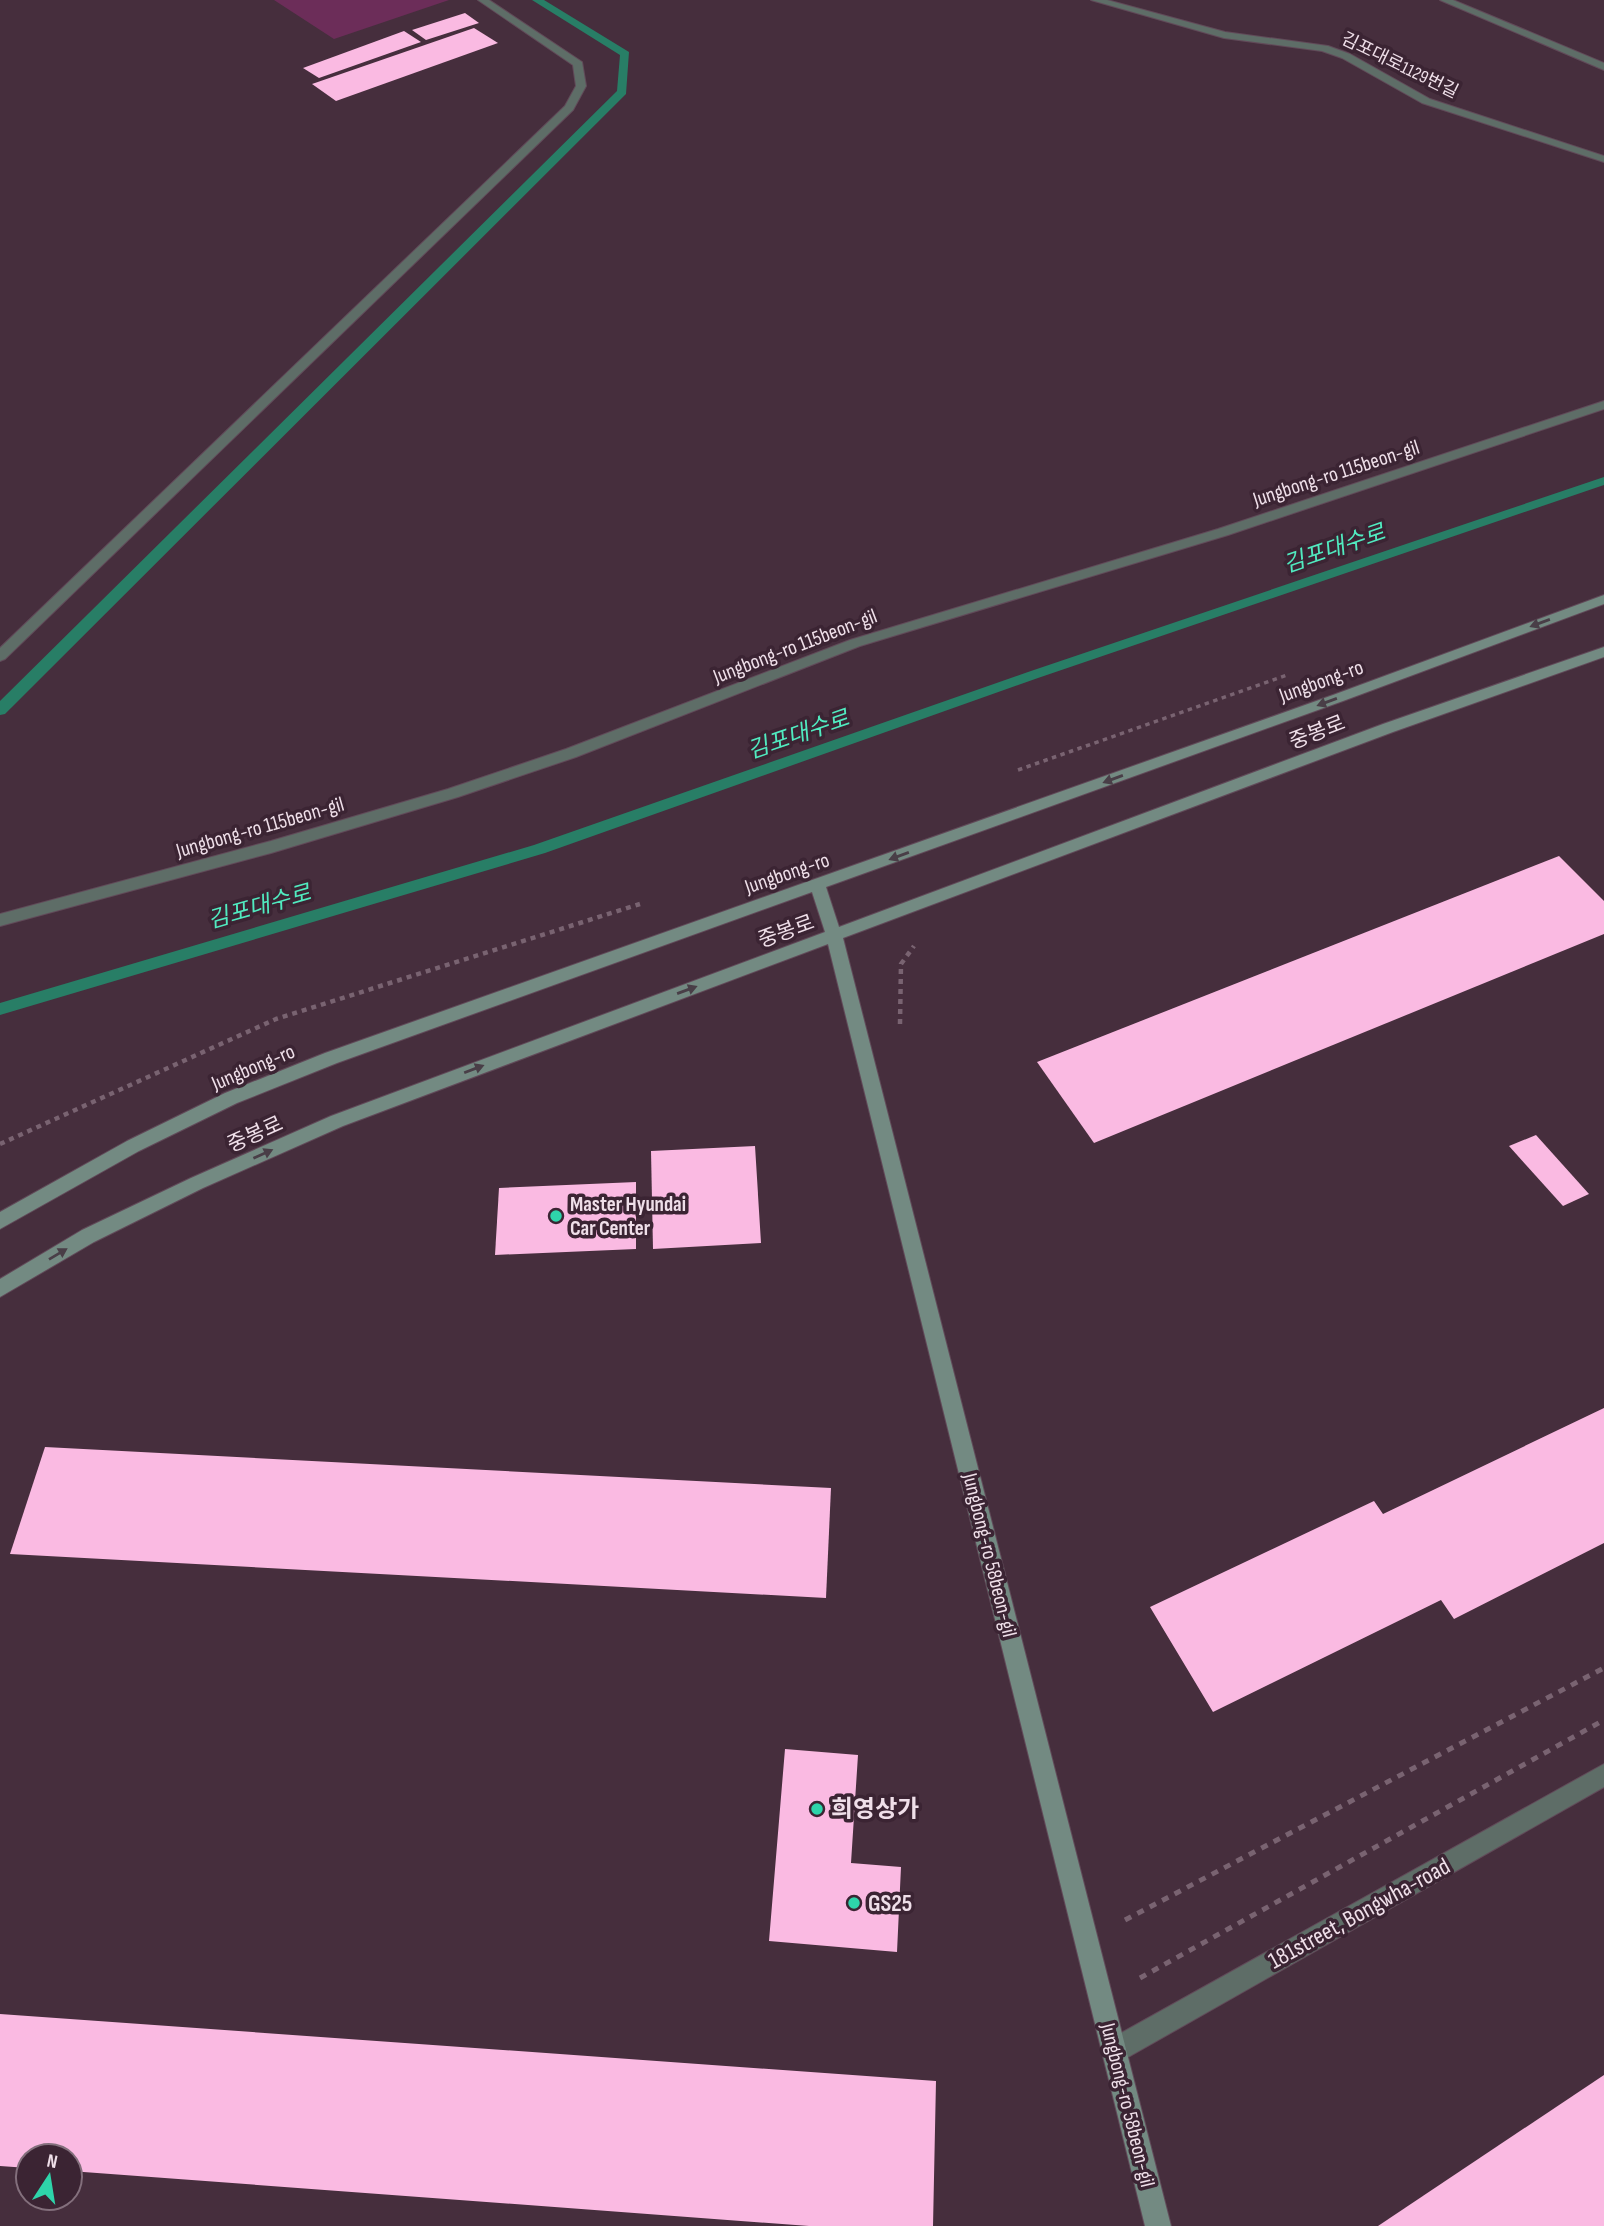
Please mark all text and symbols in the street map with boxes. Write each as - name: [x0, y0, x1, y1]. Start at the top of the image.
- street label: 김포대로1129번길: [1338, 28, 1462, 103]
- street label: Jungbong-ro 115beon-gil: [1249, 435, 1423, 512]
- water label: 김포대수로: [1280, 518, 1391, 579]
- street label: Jungbong-ro 115beon-gil: [709, 604, 881, 690]
- one-way arrow: [1530, 617, 1551, 628]
- street label: Jungbong-ro: [1275, 655, 1367, 709]
- one-way arrow: [1316, 697, 1337, 708]
- water label: 김포대수로: [744, 704, 855, 765]
- street label: 중봉로: [1286, 710, 1349, 755]
- one-way arrow: [1102, 774, 1123, 785]
- street label: Jungbong-ro 115beon-gil: [172, 792, 347, 864]
- street label: Jungbong-ro: [741, 847, 833, 900]
- one-way arrow: [888, 850, 909, 861]
- water label: 김포대수로: [205, 878, 316, 935]
- street label: 중봉로: [755, 910, 818, 953]
- one-way arrow: [676, 984, 697, 995]
- street label: Jungbong-ro: [207, 1039, 299, 1097]
- one-way arrow: [463, 1063, 484, 1074]
- street label: 중봉로: [224, 1111, 287, 1158]
- one-way arrow: [252, 1148, 273, 1159]
- place label: Master Hyundai Car Center: [570, 1192, 686, 1241]
- marker: Master Hyundai Car Center: [548, 1208, 564, 1224]
- one-way arrow: [49, 1247, 68, 1260]
- street label: Jungbong-ro 58beon-gil: [957, 1470, 1022, 1640]
- place label: 희영상가: [831, 1795, 919, 1824]
- marker: 희영상가: [809, 1801, 825, 1817]
- street label: 181street, Bongwha-road: [1263, 1852, 1455, 1975]
- place label: GS25: [868, 1889, 912, 1918]
- marker: GS25: [846, 1895, 862, 1911]
- street label: Jungbong-ro 58beon-gil: [1095, 2020, 1160, 2190]
- north arrow: [14, 2142, 84, 2212]
- text: N: [45, 2150, 60, 2174]

